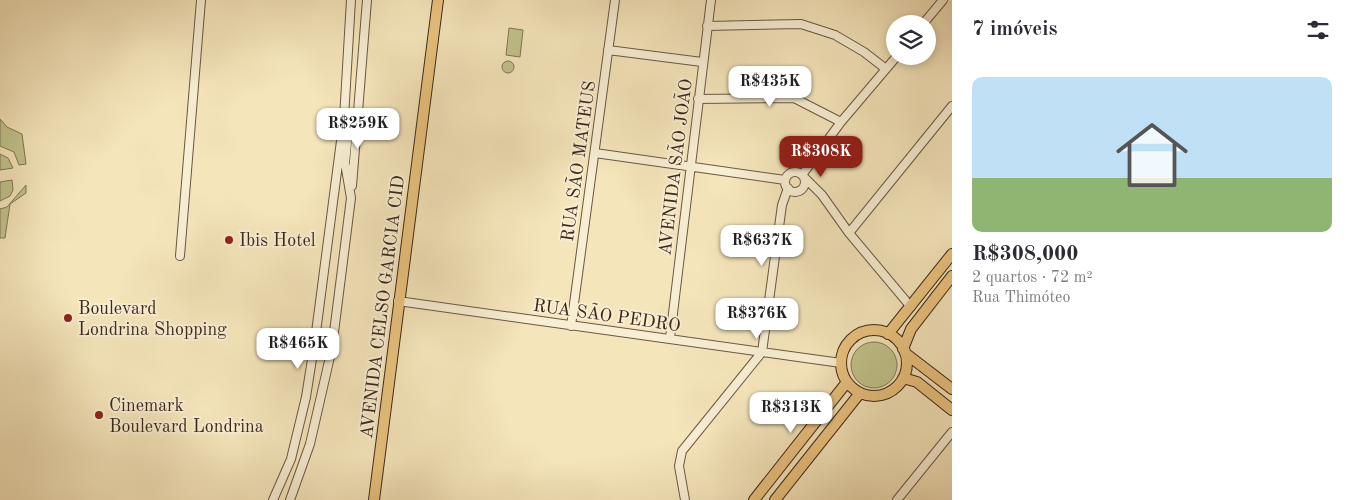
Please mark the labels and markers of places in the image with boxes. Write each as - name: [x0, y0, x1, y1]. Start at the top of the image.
- pin: R$435K: [729, 66, 811, 108]
- pin: R$259K: [317, 108, 399, 150]
- pin: R$308K: [780, 136, 862, 178]
- pin: R$637K: [721, 224, 803, 267]
- place label: Ibis Hotel: [239, 232, 316, 250]
- marker: Ibis Hotel: [223, 234, 235, 246]
- pin: R$376K: [716, 298, 798, 340]
- place label: Boulevard Londrina Shopping: [78, 300, 227, 339]
- marker: Boulevard Londrina Shopping: [62, 312, 74, 324]
- pin: R$465K: [257, 328, 339, 370]
- pin: R$313K: [750, 392, 832, 434]
- place label: Cinemark Boulevard Londrina: [109, 397, 264, 436]
- marker: Cinemark Boulevard Londrina: [93, 409, 105, 421]

